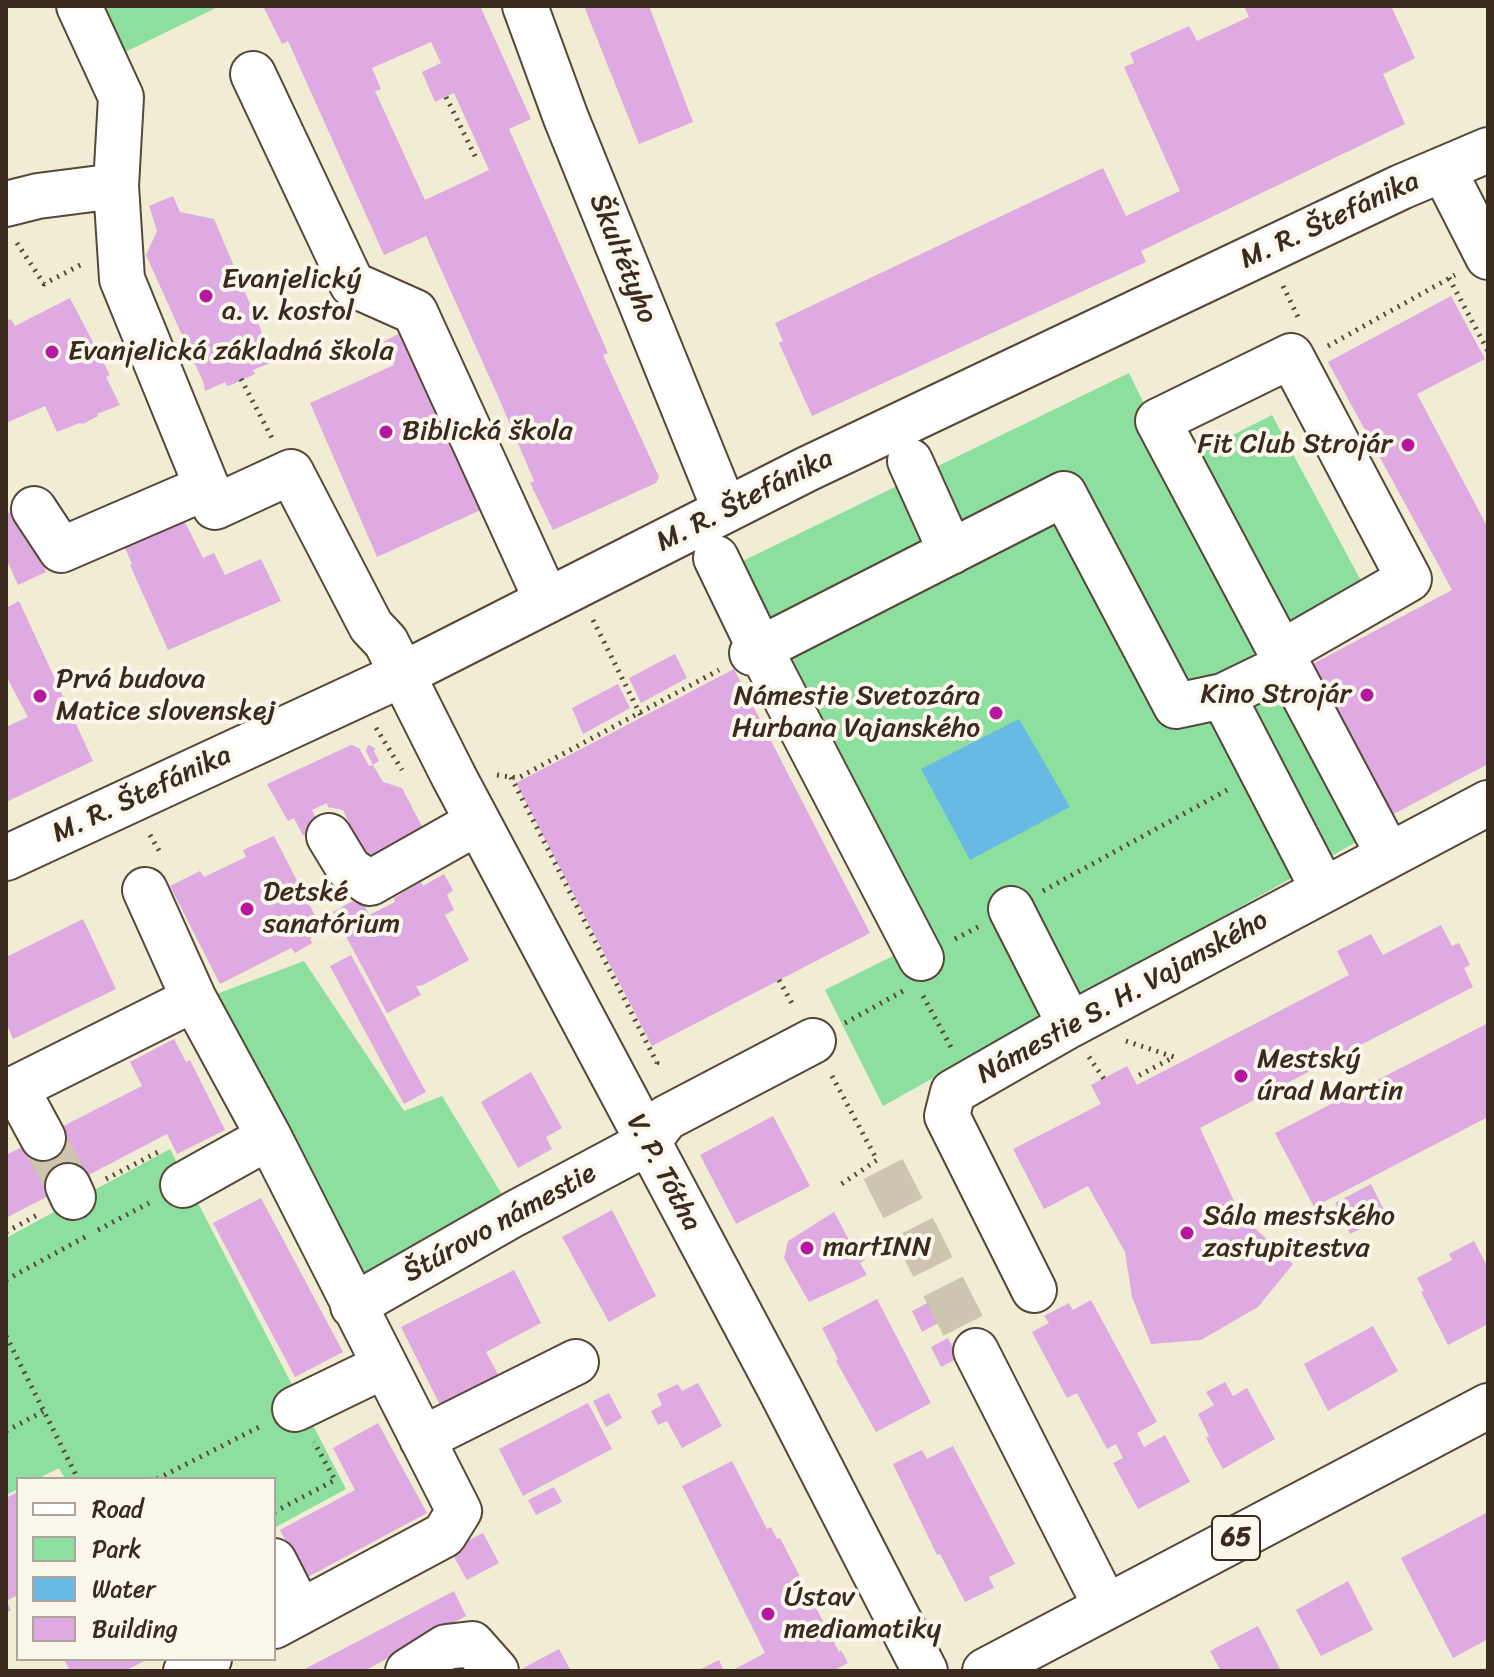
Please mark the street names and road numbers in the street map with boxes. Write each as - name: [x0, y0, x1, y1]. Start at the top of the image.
- street label: M. R. Štefánika: [1235, 165, 1425, 277]
- street label: Škultétyho: [581, 189, 663, 329]
- street label: M. R. Štefánika: [651, 442, 839, 560]
- street label: M. R. Štefánika: [47, 739, 237, 851]
- street label: Námestie S. H. Vajanského: [972, 904, 1274, 1092]
- street label: V. P. Tótha: [618, 1109, 708, 1237]
- street label: Štúrovo námestie: [398, 1157, 602, 1291]
- road number: 65: [1212, 1516, 1260, 1560]

